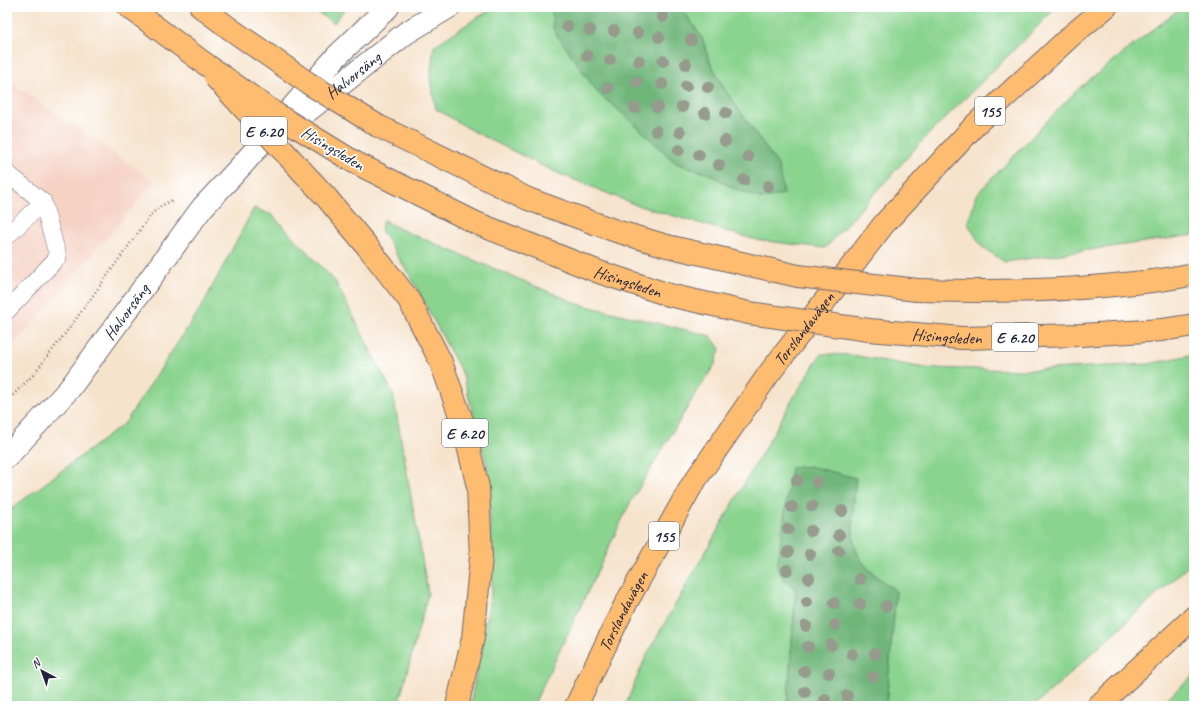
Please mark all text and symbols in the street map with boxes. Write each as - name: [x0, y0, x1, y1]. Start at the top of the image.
- street label: Halvorsäng: [321, 46, 387, 104]
- road number: 155: [975, 97, 1005, 125]
- road number: E 6.20: [241, 117, 287, 145]
- street label: Hisingsleden: [297, 121, 369, 176]
- street label: Hisingsleden: [591, 261, 665, 303]
- street label: Halvorsäng: [99, 278, 155, 344]
- street label: Torslandavägen: [769, 287, 839, 370]
- road number: E 6.20: [992, 323, 1038, 351]
- street label: Hisingsleden: [911, 324, 983, 349]
- road number: E 6.20: [442, 419, 488, 447]
- road number: 155: [649, 522, 679, 550]
- street label: Torslandavägen: [594, 567, 653, 655]
- north arrow: [22, 651, 62, 691]
- text: N: [28, 655, 44, 671]

